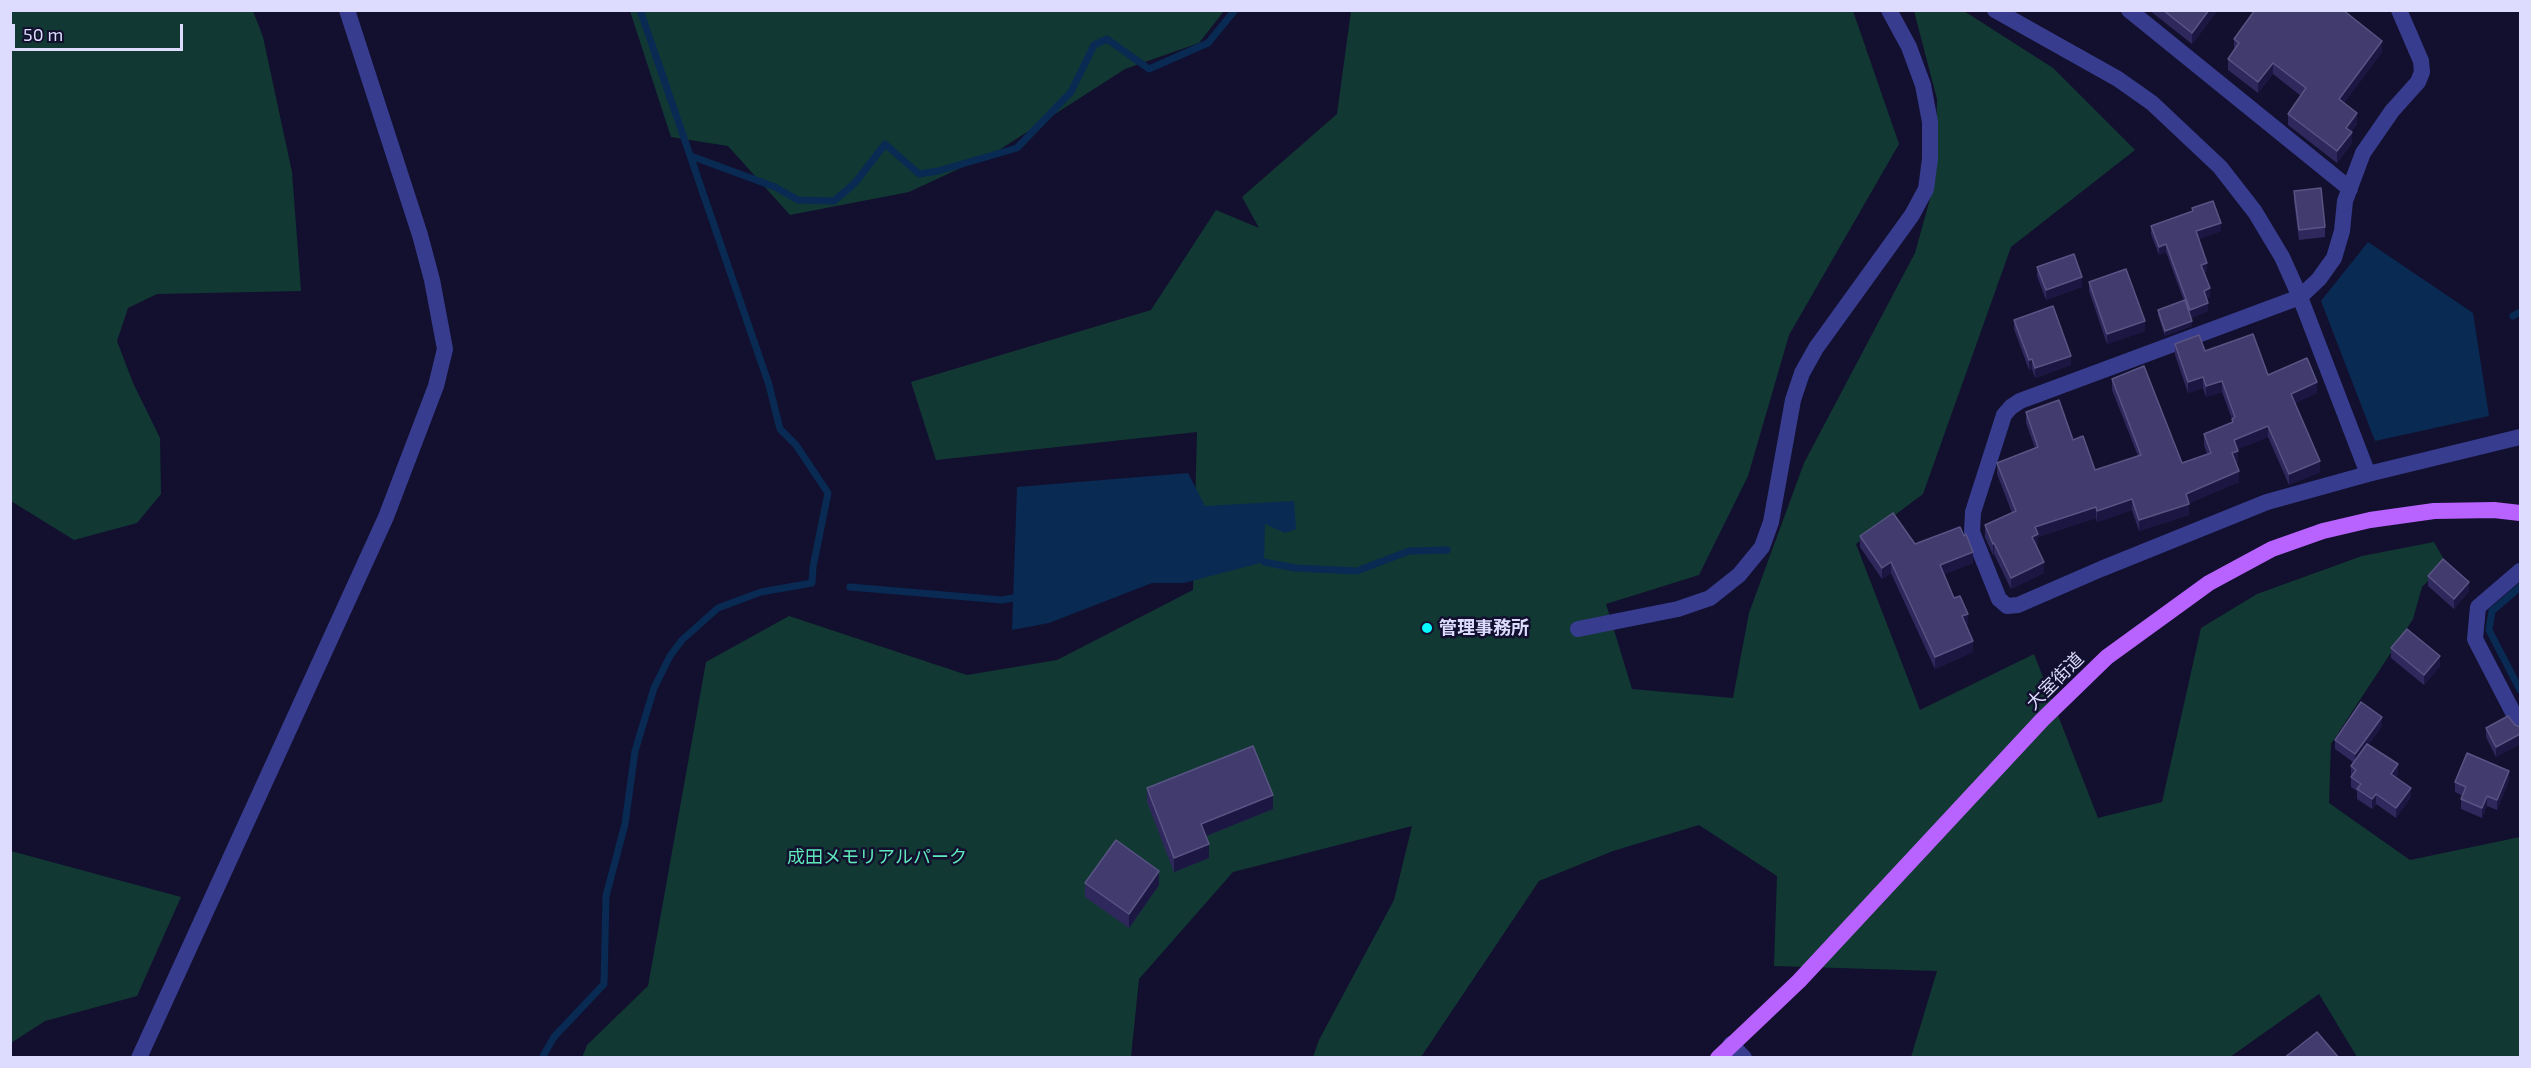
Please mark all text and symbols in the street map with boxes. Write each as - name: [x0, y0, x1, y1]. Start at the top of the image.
- scale bar: [15, 12, 186, 50]
- text: 50 m: [23, 23, 63, 45]
- place label: 管理事務所: [1439, 617, 1529, 639]
- marker: 管理事務所: [1420, 621, 1434, 635]
- street label: 大室街道: [2022, 648, 2088, 714]
- park label: 成田メモリアルパーク: [787, 846, 967, 868]

